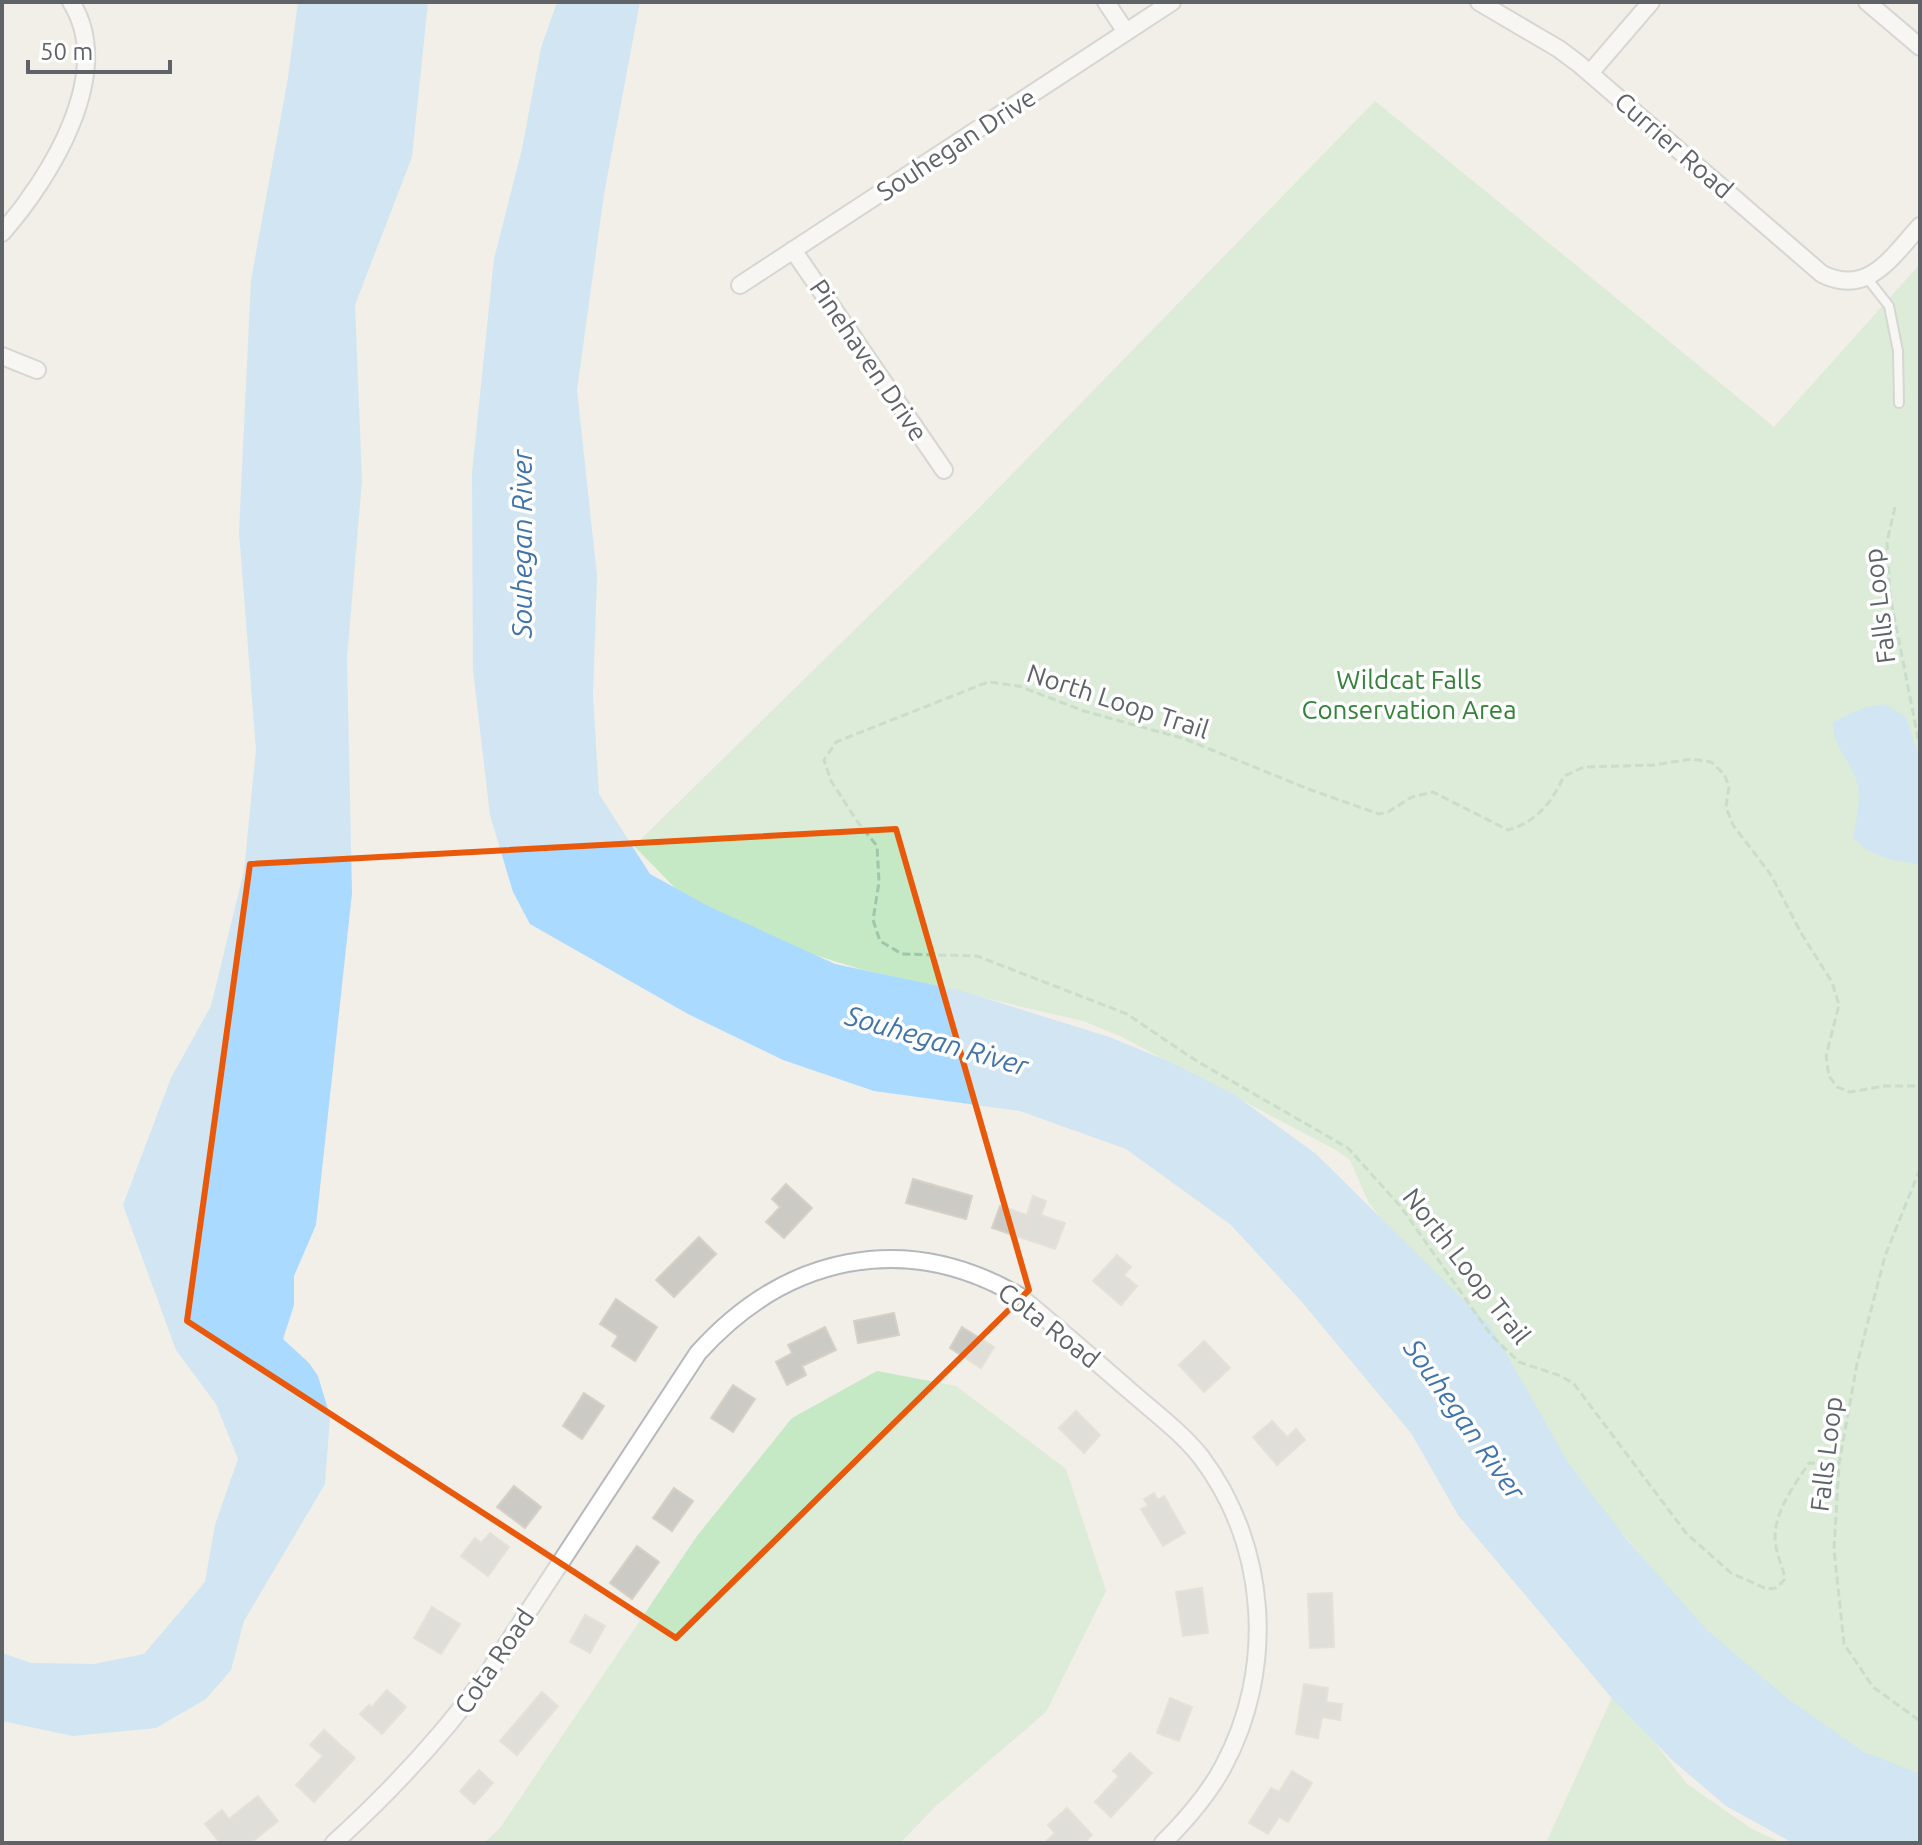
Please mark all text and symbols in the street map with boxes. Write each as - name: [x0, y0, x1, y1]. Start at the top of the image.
- scale bar: [28, 24, 170, 74]
- text: 50 m: [40, 38, 93, 65]
- street label: Souhegan Drive: [871, 82, 1041, 206]
- street label: Currier Road: [1609, 86, 1739, 204]
- street label: Pinehaven Drive: [804, 274, 934, 446]
- water label: Souhegan River: [506, 448, 537, 639]
- street label: Falls Loop: [1858, 547, 1900, 665]
- street label: North Loop Trail: [1023, 658, 1213, 744]
- park label: Wildcat Falls Conservation Area: [1301, 665, 1517, 724]
- water label: Souhegan River: [841, 999, 1033, 1081]
- street label: North Loop Trail: [1397, 1182, 1537, 1350]
- street label: Cota Road: [993, 1276, 1105, 1374]
- water label: Souhegan River: [1398, 1332, 1533, 1506]
- street label: Falls Loop: [1805, 1395, 1847, 1513]
- street label: Cota Road: [448, 1603, 540, 1719]

